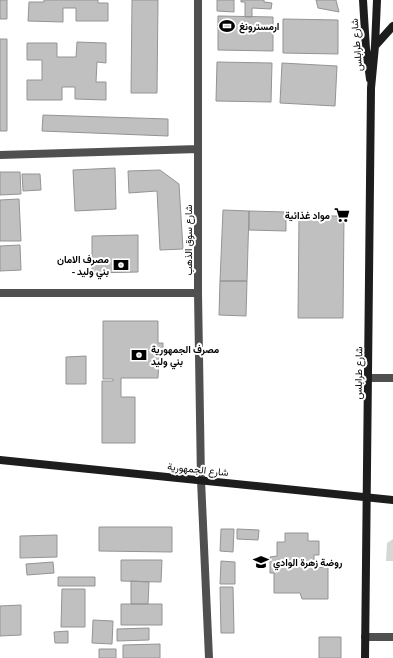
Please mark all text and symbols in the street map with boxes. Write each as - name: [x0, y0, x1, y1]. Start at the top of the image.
- sports icon: ارمسترونغ: [218, 17, 236, 35]
- street label: شارع طرابلس: [348, 18, 365, 72]
- place label: ارمسترونغ: [239, 20, 279, 34]
- street label: شارع سوق الذهب: [182, 204, 195, 276]
- supermarket icon: مواد غذائية: [333, 206, 351, 224]
- place label: مواد غذائية: [285, 209, 331, 222]
- place label: مصرف الامان - بني وليد: [57, 253, 110, 280]
- bank icon: مصرف الامان - بني وليد: [112, 256, 130, 274]
- place label: مصرف الجمهورية بني وليد: [151, 343, 220, 370]
- bank icon: مصرف الجمهورية بني وليد: [130, 346, 148, 364]
- street label: شارع طرابلس: [352, 346, 365, 400]
- street label: شارع الجمهورية: [167, 460, 229, 479]
- school or university icon: روضة زهرة الوادي: [252, 553, 270, 571]
- place label: روضة زهرة الوادي: [273, 556, 343, 571]

